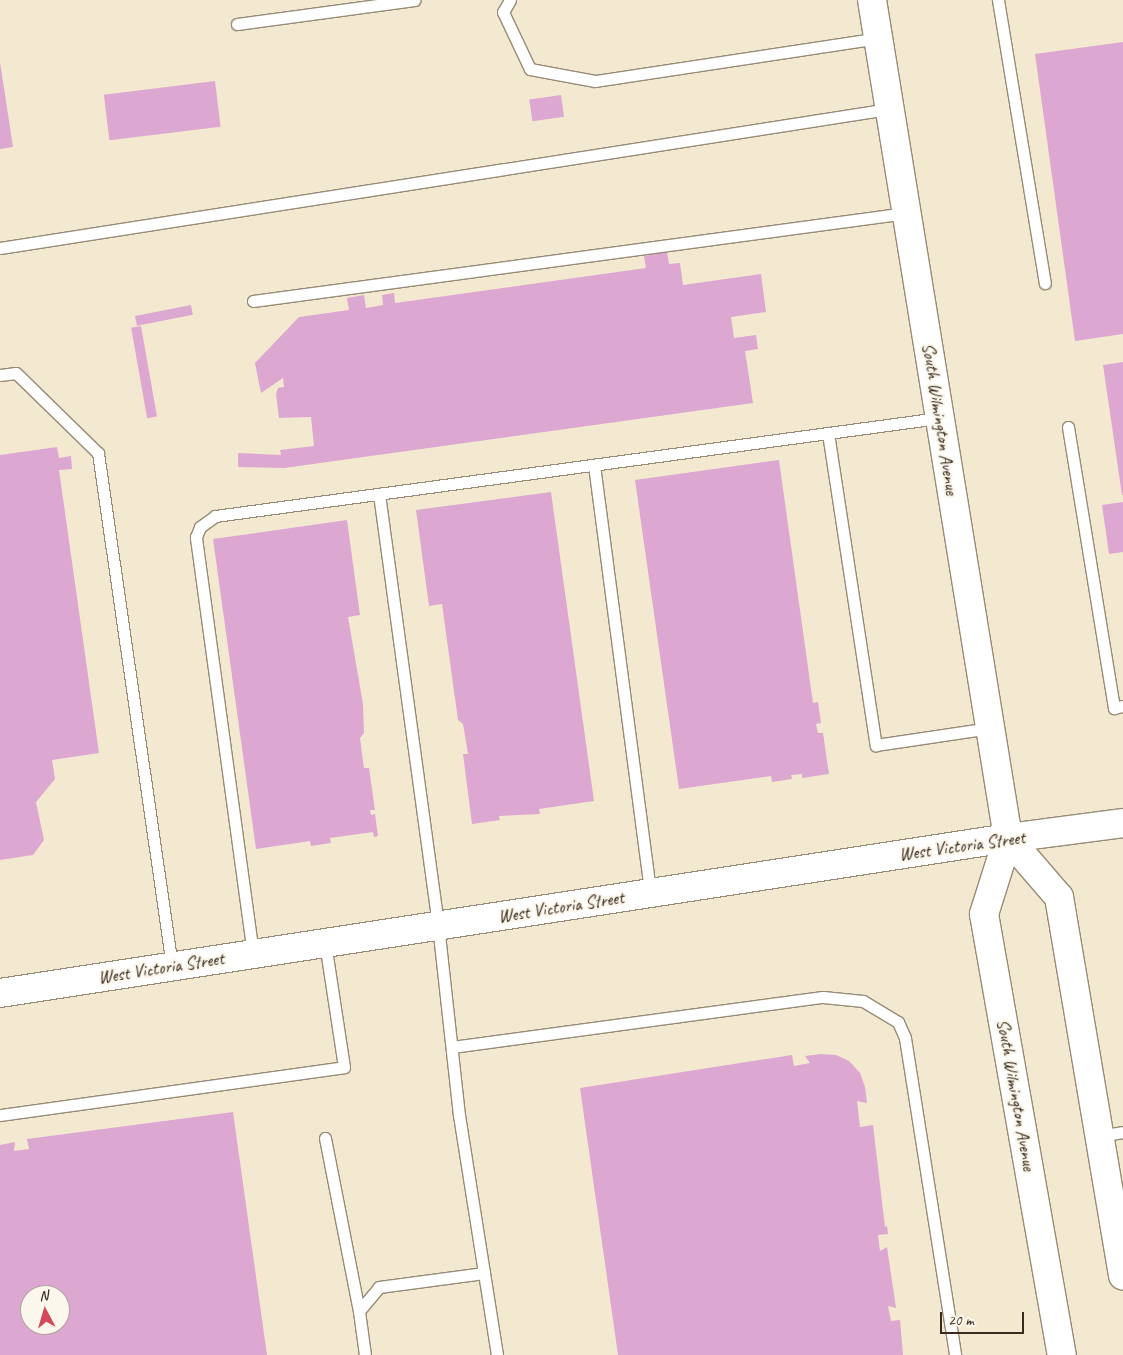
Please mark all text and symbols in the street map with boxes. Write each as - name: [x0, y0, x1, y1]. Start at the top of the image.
- street label: South Wilmington Avenue: [917, 341, 963, 497]
- street label: West Victoria Street: [897, 826, 1027, 866]
- street label: West Victoria Street: [496, 886, 626, 928]
- street label: West Victoria Street: [96, 947, 226, 989]
- street label: South Wilmington Avenue: [992, 1017, 1040, 1173]
- north arrow: [20, 1285, 70, 1335]
- text: N: [38, 1287, 49, 1304]
- scale bar: [943, 1302, 1027, 1334]
- text: 20 m: [948, 1311, 974, 1330]

